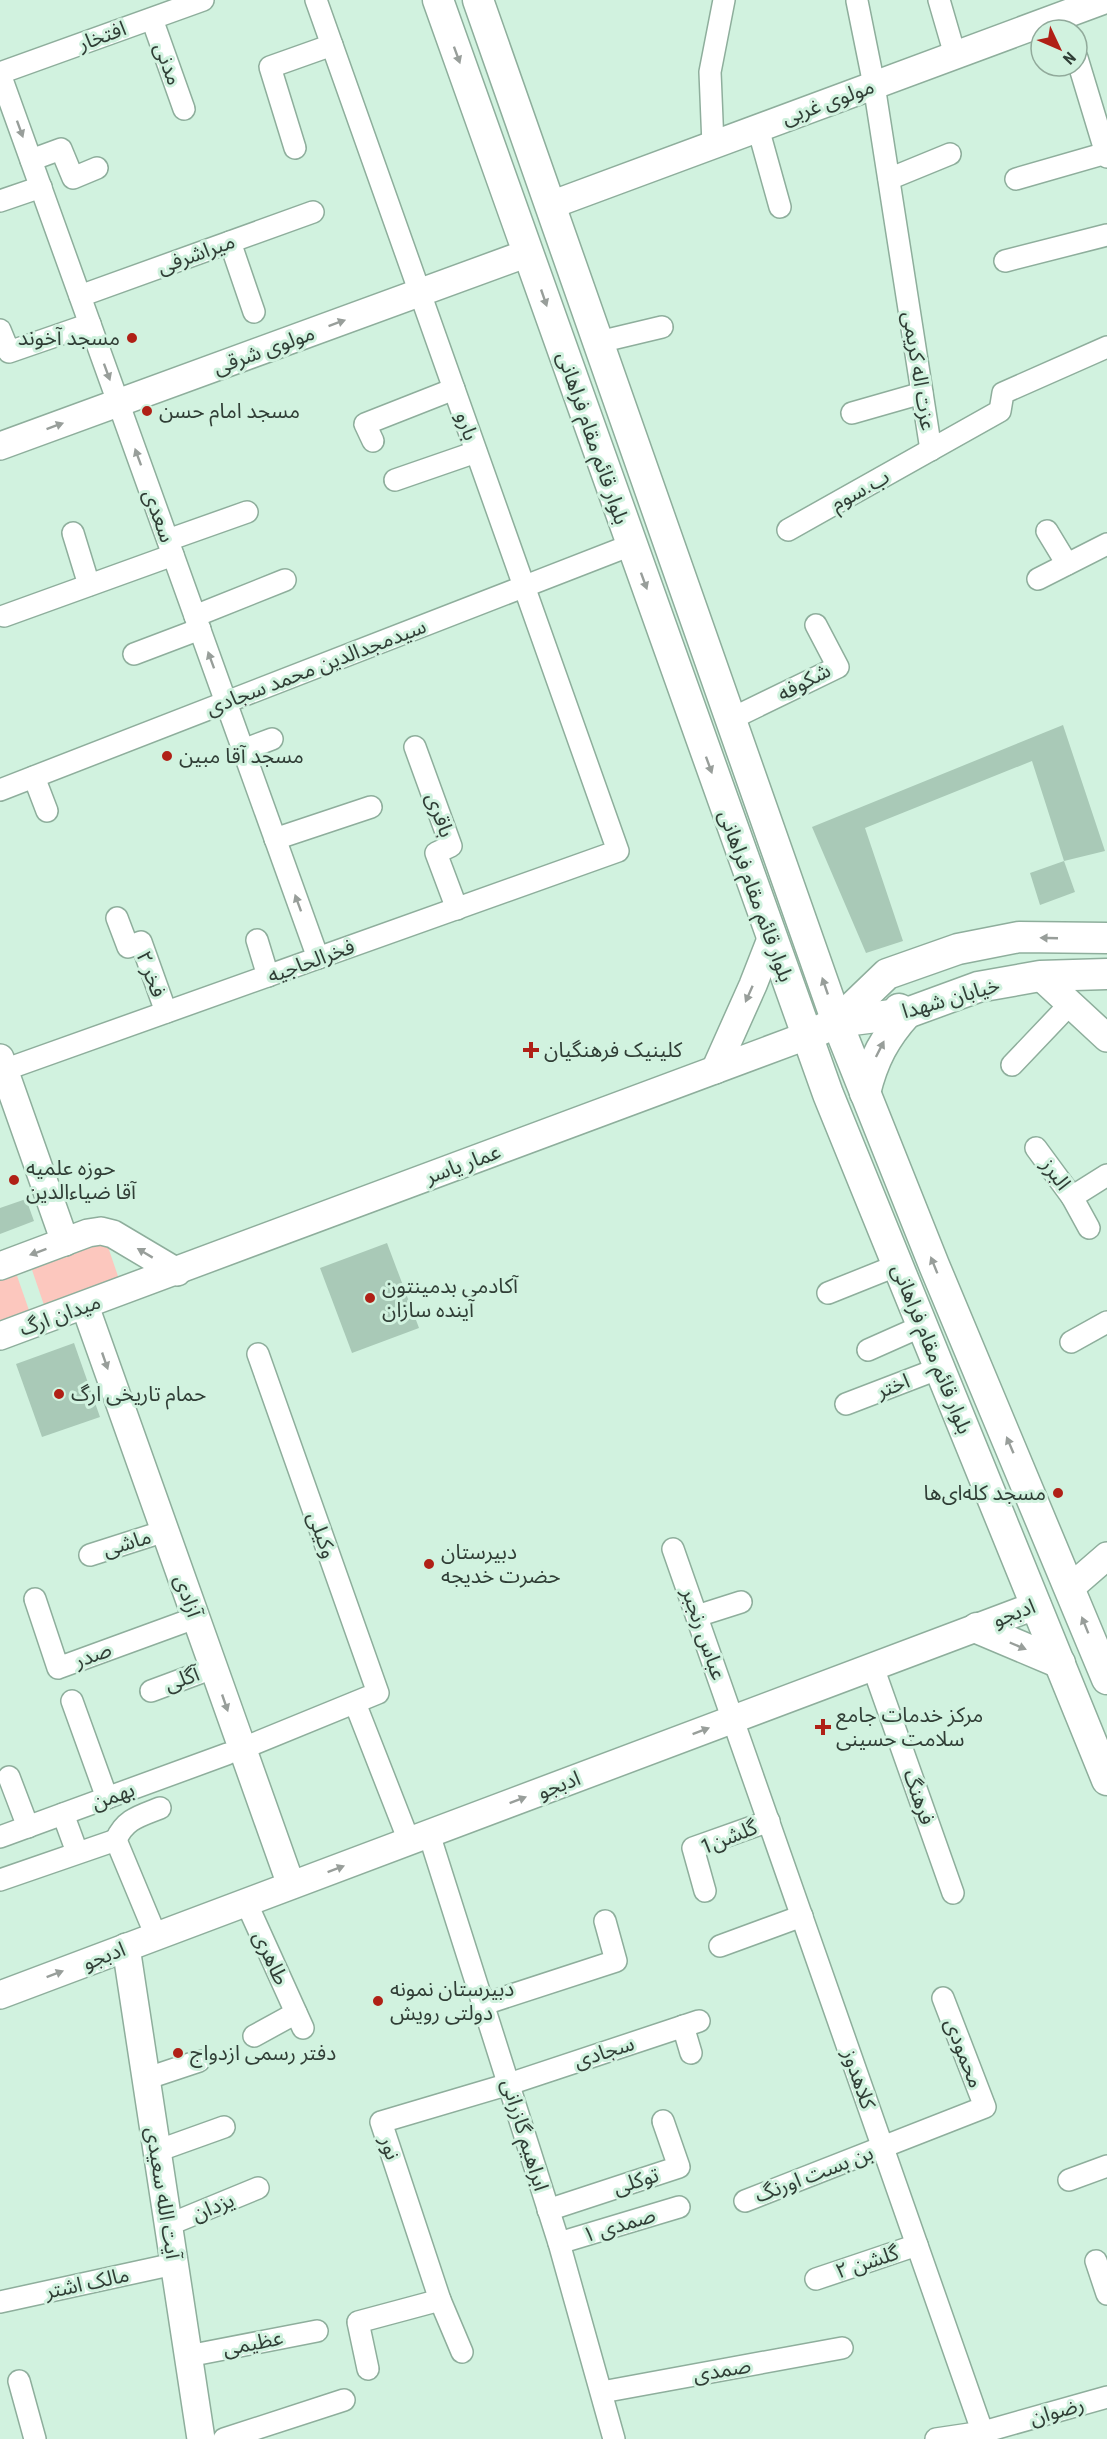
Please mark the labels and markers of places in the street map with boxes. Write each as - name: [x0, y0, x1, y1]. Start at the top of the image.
- place label: مسجد آخوند: [18, 326, 120, 350]
- marker: مسجد آخوند: [125, 331, 139, 345]
- place label: مسجد امام حسن: [159, 399, 300, 427]
- marker: مسجد امام حسن: [140, 404, 154, 418]
- place label: مسجد آقا مبین: [179, 744, 304, 768]
- marker: مسجد آقا مبین: [160, 749, 174, 763]
- place label: کلینیک فرهنگیان: [544, 1038, 683, 1062]
- marker: کلینیک فرهنگیان: [522, 1041, 540, 1059]
- place label: حوزه علمیه آقا ضیاءالدین: [26, 1156, 137, 1204]
- marker: حوزه علمیه آقا ضیاءالدین: [7, 1173, 21, 1187]
- place label: آکادمی بدمینتون آینده سازان: [382, 1274, 519, 1322]
- marker: آکادمی بدمینتون آینده سازان: [363, 1291, 377, 1305]
- place label: حمام تاریخی ارگ: [71, 1382, 206, 1410]
- marker: حمام تاریخی ارگ: [52, 1387, 66, 1401]
- place label: مسجد کله‌ای‌ها: [923, 1481, 1046, 1505]
- marker: مسجد کله‌ای‌ها: [1051, 1486, 1065, 1500]
- place label: دبیرستان حضرت خدیجه: [441, 1540, 561, 1588]
- marker: دبیرستان حضرت خدیجه: [422, 1557, 436, 1571]
- place label: مرکز خدمات جامع سلامت حسینی: [836, 1703, 983, 1751]
- marker: مرکز خدمات جامع سلامت حسینی: [814, 1718, 832, 1736]
- place label: دبیرستان نمونه دولتی رویش: [390, 1977, 514, 2025]
- marker: دبیرستان نمونه دولتی رویش: [371, 1994, 385, 2008]
- place label: دفتر رسمی ازدواج: [190, 2041, 336, 2068]
- marker: دفتر رسمی ازدواج: [171, 2046, 185, 2060]

